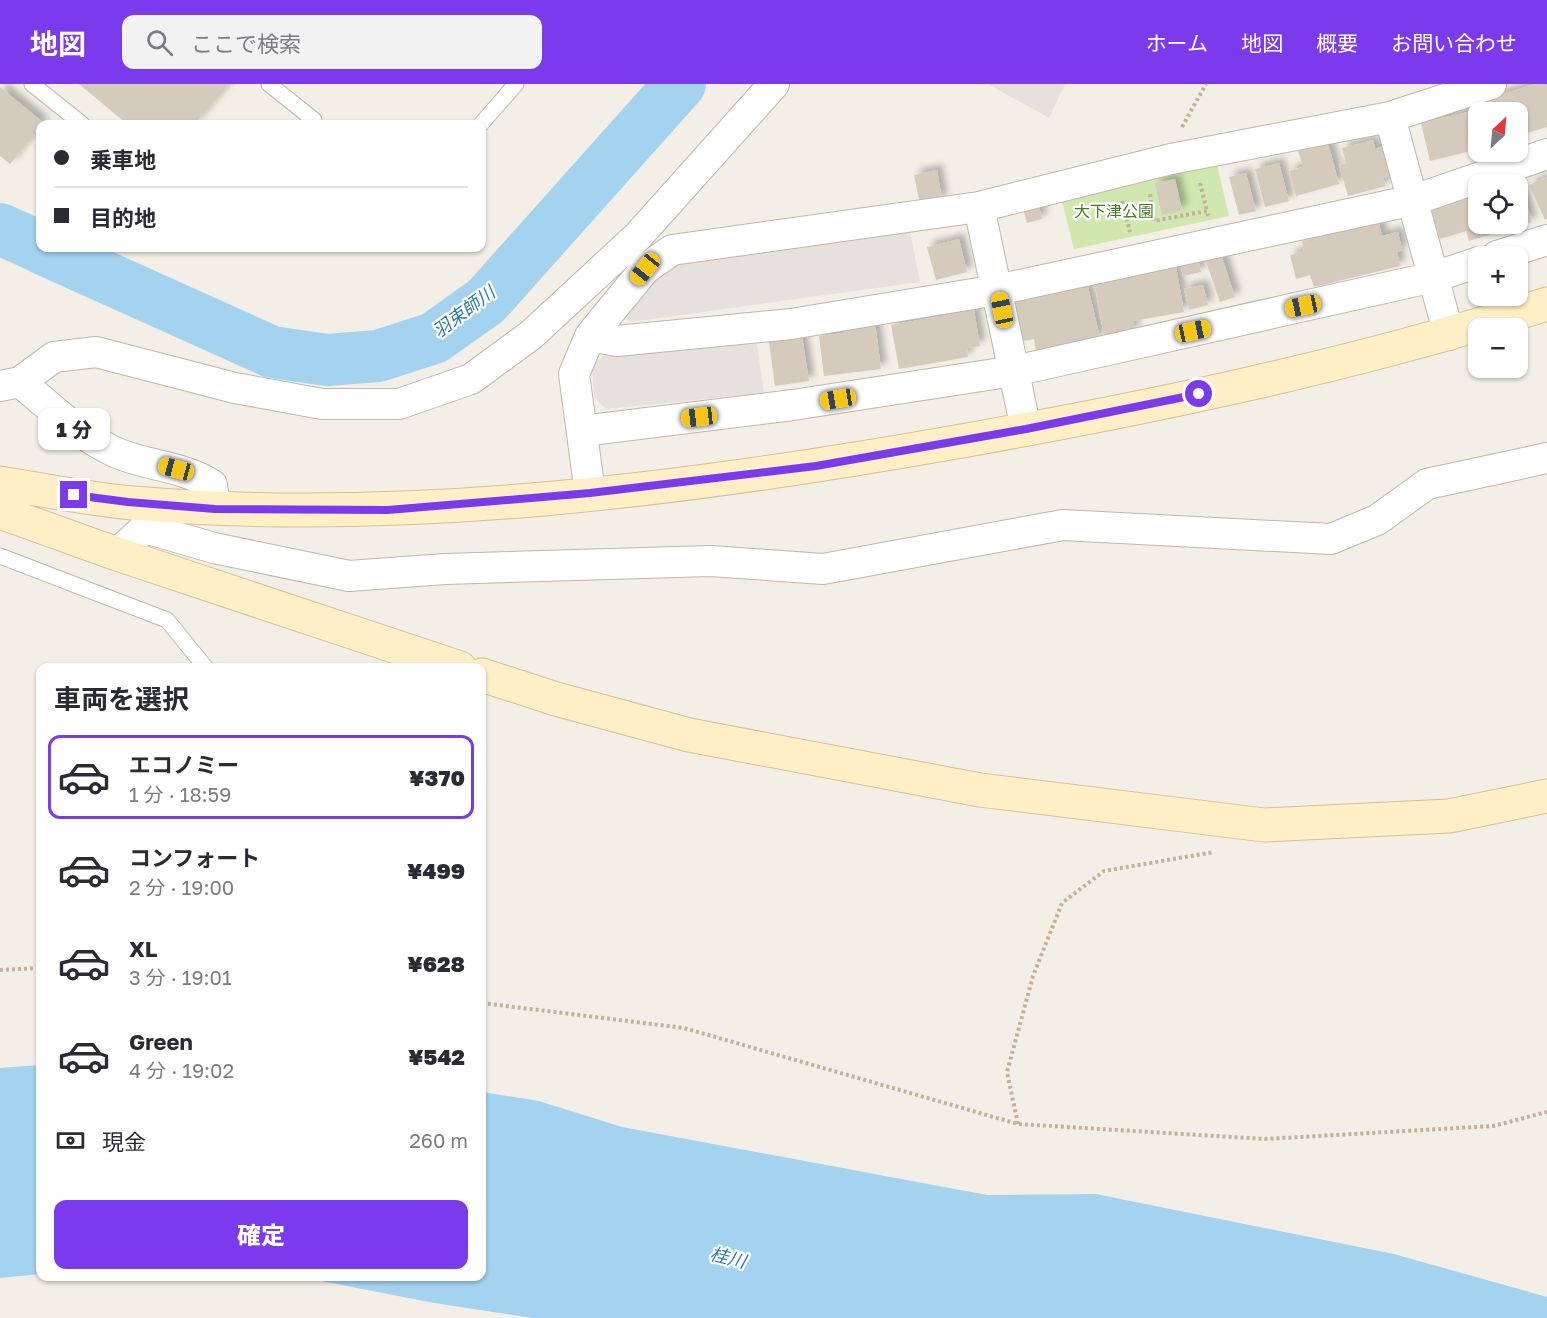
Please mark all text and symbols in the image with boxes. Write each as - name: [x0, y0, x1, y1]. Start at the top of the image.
- search box: [122, 15, 542, 69]
- icon: search: [143, 26, 176, 59]
- text: 地図: [30, 27, 86, 60]
- text: ここで検索: [191, 30, 301, 57]
- text: ホーム: [1146, 30, 1208, 56]
- text: 地図: [1241, 30, 1283, 56]
- text: 概要: [1316, 30, 1358, 56]
- text: お問い合わせ: [1391, 30, 1517, 56]
- north arrow: [1468, 102, 1528, 162]
- map controls: [1468, 102, 1528, 378]
- text: 乗車地: [90, 146, 156, 173]
- button: locate: [1468, 174, 1528, 234]
- park label: 大下津公園: [1074, 201, 1154, 221]
- text: 目的地: [90, 204, 156, 231]
- button: +: [1468, 246, 1528, 306]
- car: [627, 249, 663, 289]
- water label: 羽束師川: [428, 280, 500, 342]
- car: [989, 291, 1015, 329]
- car: [1284, 293, 1322, 319]
- car: [1174, 318, 1212, 344]
- button: −: [1468, 318, 1528, 378]
- route start: [1185, 380, 1212, 407]
- car: [819, 387, 857, 411]
- car: [680, 406, 718, 428]
- callout: 1 分: [38, 408, 110, 450]
- text: 1 分: [56, 417, 92, 441]
- car: [156, 456, 196, 482]
- route end: [60, 481, 87, 508]
- text: 車両を選択: [54, 683, 189, 715]
- icon: car: [57, 750, 111, 804]
- text: エコノミー: [129, 751, 239, 778]
- text: ¥370: [409, 764, 465, 791]
- text: 1 分 · 18:59: [129, 782, 231, 806]
- icon: car: [57, 843, 111, 897]
- text: コンフォート: [129, 844, 260, 871]
- text: ¥499: [407, 857, 465, 884]
- text: 2 分 · 19:00: [129, 875, 234, 899]
- text: XL: [129, 935, 157, 962]
- icon: car: [57, 936, 111, 990]
- text: ¥628: [407, 950, 465, 977]
- text: 3 分 · 19:01: [129, 965, 232, 989]
- text: Green: [129, 1028, 193, 1055]
- icon: car: [57, 1029, 111, 1083]
- text: ¥542: [408, 1043, 465, 1070]
- text: 4 分 · 19:02: [129, 1058, 234, 1082]
- icon: cash: [54, 1124, 87, 1157]
- text: 現金: [102, 1128, 146, 1155]
- text: 260 m: [409, 1128, 468, 1152]
- button: 確定: [54, 1200, 468, 1269]
- water label: 桂川: [708, 1242, 750, 1273]

